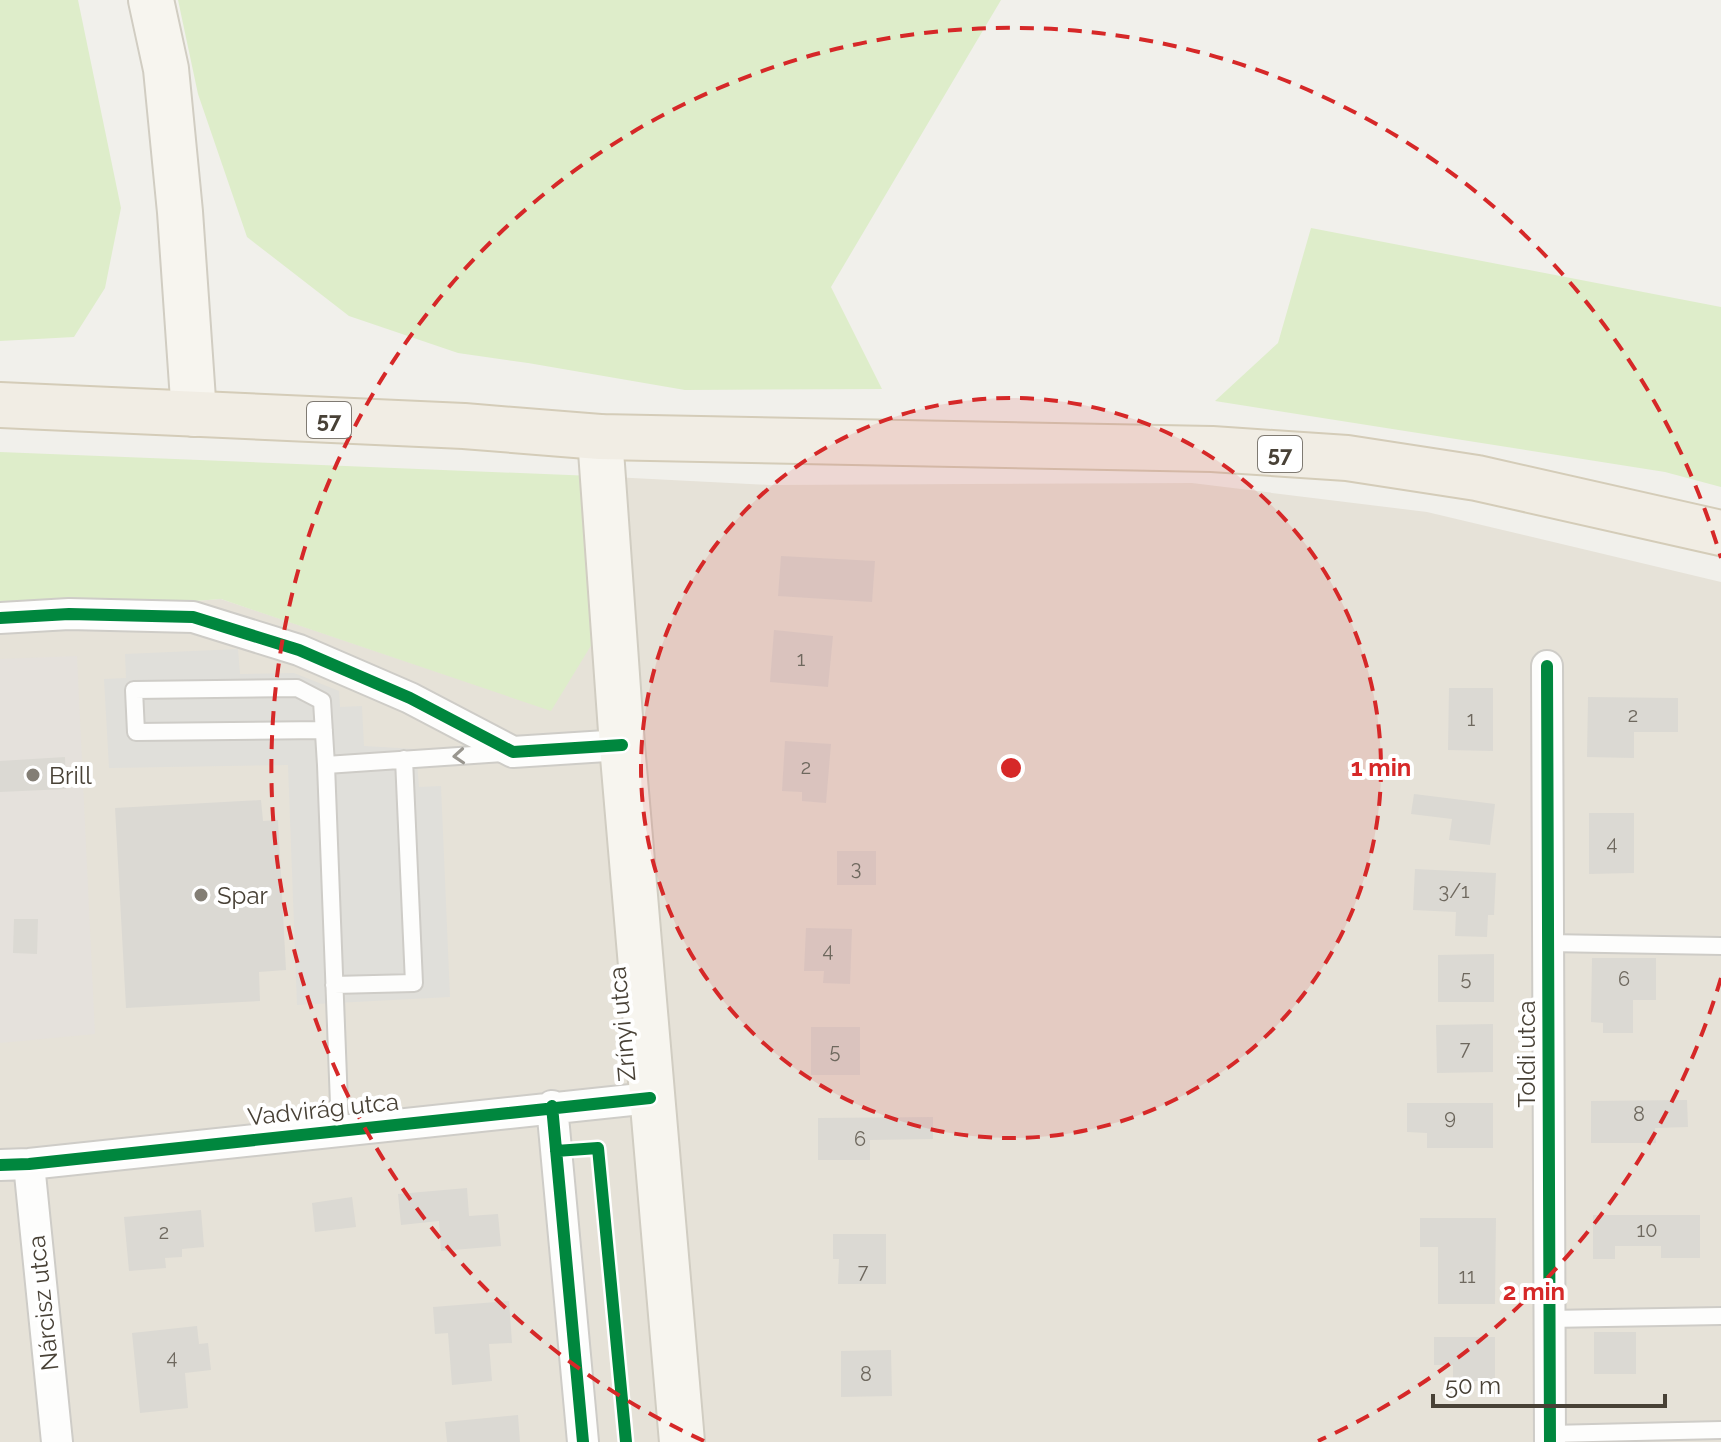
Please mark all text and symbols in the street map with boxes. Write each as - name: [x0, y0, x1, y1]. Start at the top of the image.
- road number: 57: [307, 402, 351, 438]
- road number: 57: [1258, 436, 1302, 472]
- house number: 1: [797, 647, 806, 671]
- house number: 2: [1628, 703, 1638, 727]
- house number: 1: [1467, 707, 1476, 731]
- one-way arrow: [452, 747, 465, 764]
- text: 1 min: [1351, 753, 1411, 782]
- centre of rings: [997, 754, 1025, 782]
- house number: 2: [801, 755, 811, 779]
- place label: Brill: [49, 761, 92, 790]
- marker: Brill: [24, 766, 42, 784]
- house number: 4: [1607, 831, 1618, 855]
- house number: 3: [851, 856, 861, 880]
- house number: 3/1: [1439, 879, 1470, 903]
- place label: Spar: [217, 881, 268, 910]
- marker: Spar: [192, 886, 210, 904]
- house number: 4: [823, 938, 834, 962]
- street label: Zrínyi utca: [603, 965, 641, 1083]
- house number: 5: [1461, 966, 1472, 990]
- house number: 6: [1618, 967, 1630, 991]
- street label: Toldi utca: [1512, 1000, 1541, 1108]
- house number: 7: [1460, 1036, 1471, 1060]
- house number: 5: [830, 1039, 841, 1063]
- street label: Vadvirág utca: [246, 1087, 400, 1131]
- house number: 8: [1633, 1102, 1645, 1126]
- house number: 9: [1444, 1105, 1456, 1129]
- house number: 6: [854, 1127, 866, 1151]
- house number: 10: [1637, 1218, 1657, 1242]
- house number: 2: [159, 1220, 169, 1244]
- street label: Nárcisz utca: [21, 1234, 65, 1372]
- house number: 7: [858, 1259, 869, 1283]
- house number: 11: [1458, 1264, 1476, 1288]
- text: 2 min: [1503, 1277, 1565, 1306]
- house number: 4: [167, 1345, 178, 1369]
- scale bar: [1433, 1358, 1665, 1408]
- house number: 8: [860, 1362, 872, 1386]
- text: 50 m: [1445, 1371, 1501, 1400]

